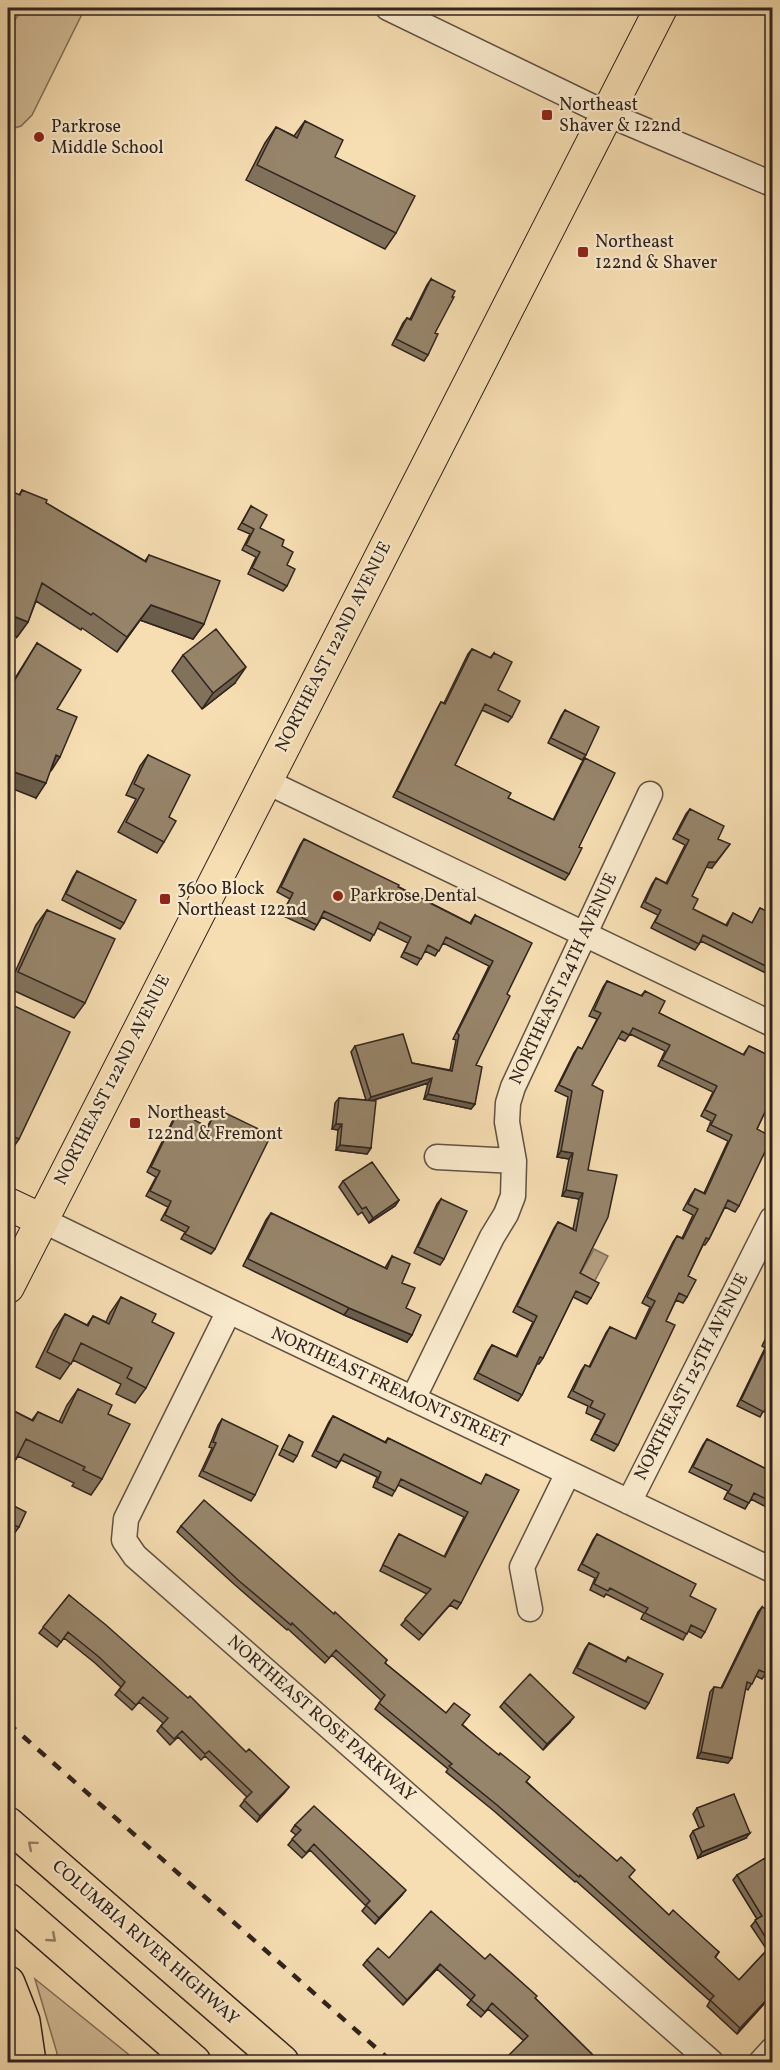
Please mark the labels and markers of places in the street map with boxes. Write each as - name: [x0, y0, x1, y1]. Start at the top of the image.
- place label: Northeast Shaver & 122nd: [559, 93, 681, 139]
- marker: Northeast Shaver & 122nd: [540, 108, 554, 122]
- place label: Parkrose Middle School: [51, 115, 164, 161]
- marker: Parkrose Middle School: [32, 130, 46, 144]
- place label: Northeast 122nd & Shaver: [595, 230, 718, 276]
- marker: Northeast 122nd & Shaver: [576, 245, 590, 259]
- place label: 3600 Block Northeast 122nd: [177, 877, 307, 923]
- place label: Parkrose Dental: [350, 884, 477, 909]
- marker: Parkrose Dental: [331, 889, 345, 903]
- marker: 3600 Block Northeast 122nd: [158, 892, 172, 906]
- place label: Northeast 122nd & Fremont: [147, 1101, 283, 1147]
- marker: Northeast 122nd & Fremont: [128, 1116, 142, 1130]

